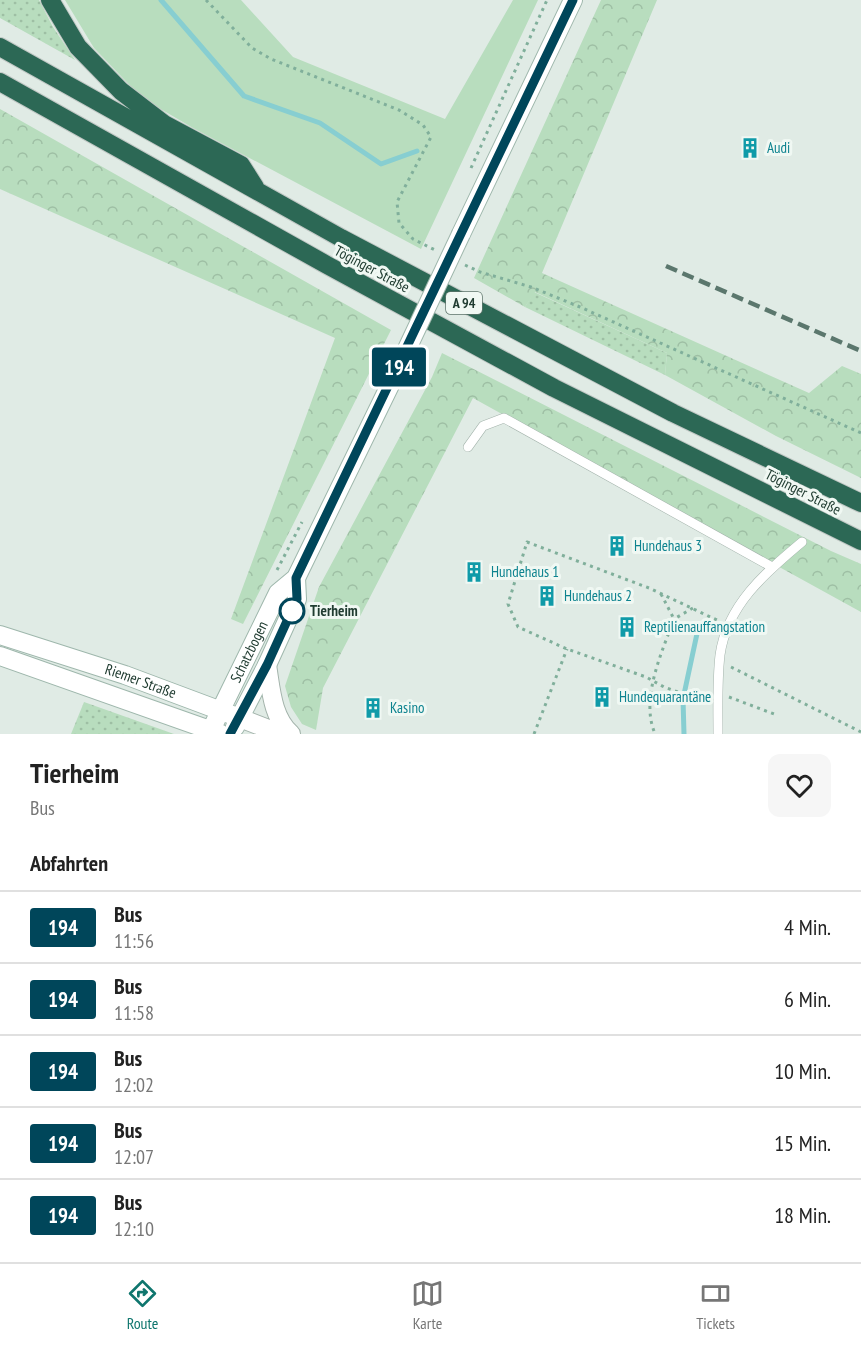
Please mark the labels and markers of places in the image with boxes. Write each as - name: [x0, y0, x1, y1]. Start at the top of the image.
- building icon: Audi: [738, 136, 762, 160]
- place label: Audi: [767, 138, 790, 157]
- building icon: Hundehaus 3: [605, 534, 629, 558]
- place label: Hundehaus 3: [634, 536, 702, 555]
- building icon: Hundehaus 1: [462, 560, 486, 584]
- place label: Hundehaus 1: [491, 562, 559, 581]
- building icon: Hundehaus 2: [535, 584, 559, 608]
- place label: Hundehaus 2: [564, 586, 632, 605]
- marker: Tierheim: [279, 598, 305, 624]
- place label: Tierheim: [310, 601, 358, 620]
- building icon: Reptilienauffangstation: [615, 615, 639, 639]
- place label: Reptilienauffangstation: [644, 617, 765, 636]
- building icon: Hundequarantäne: [590, 685, 614, 709]
- place label: Hundequarantäne: [619, 687, 711, 706]
- building icon: Kasino: [361, 696, 385, 720]
- place label: Kasino: [390, 698, 424, 717]

